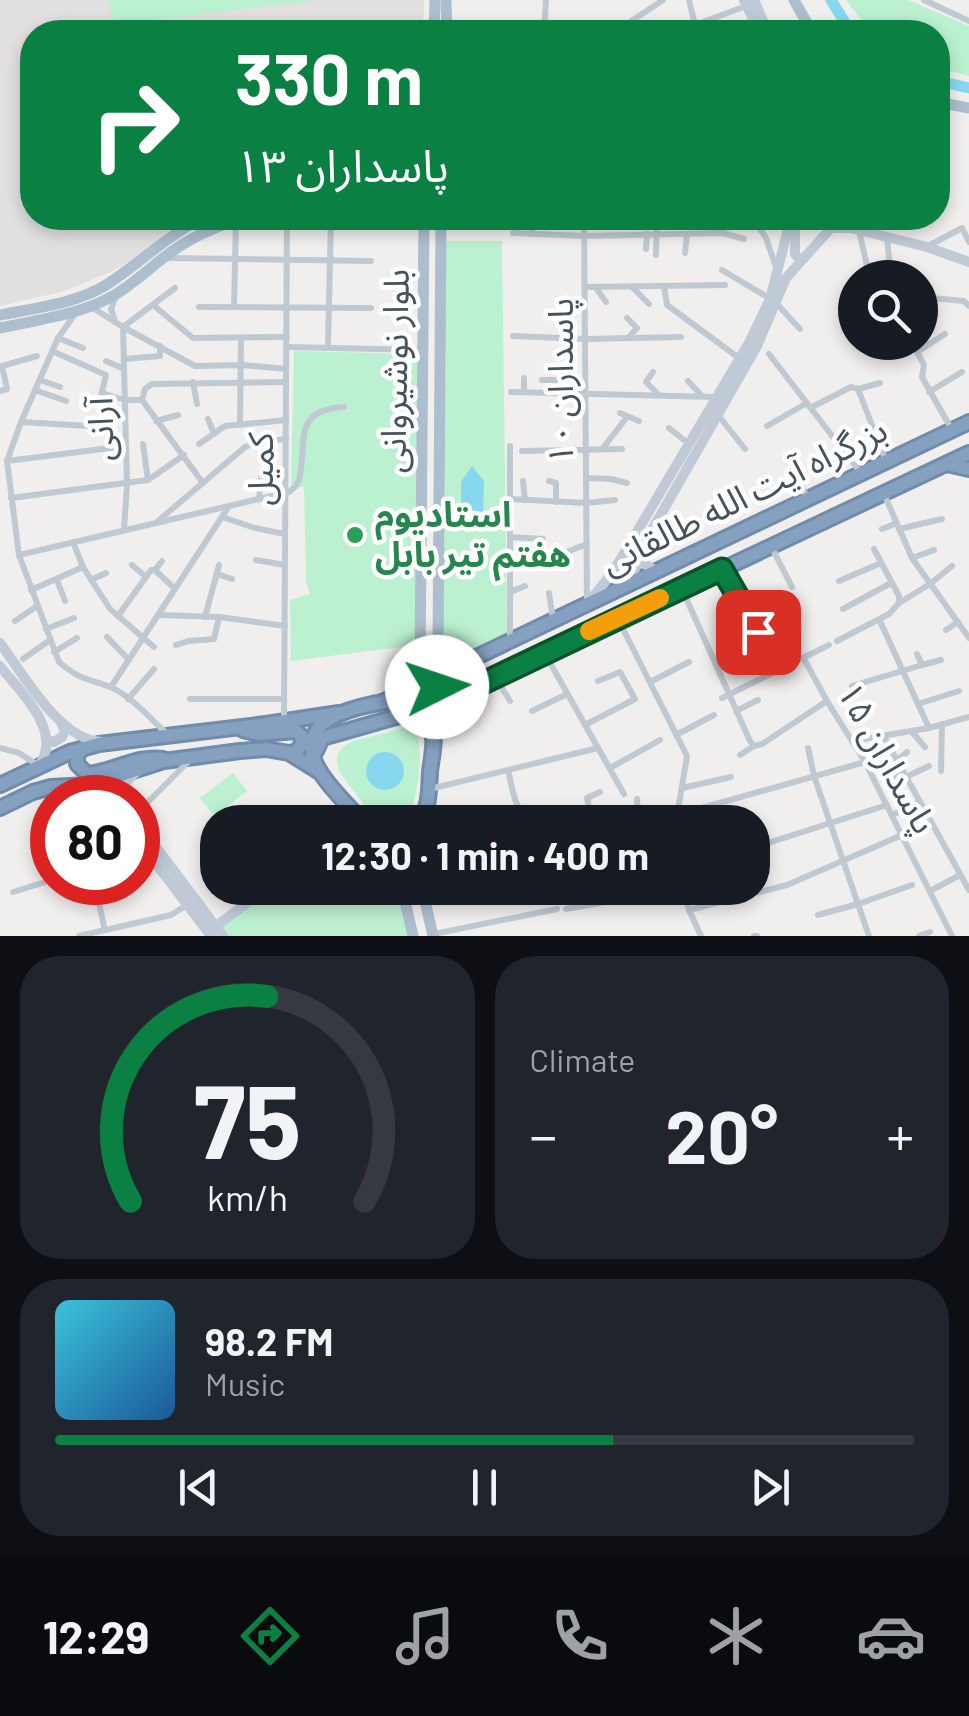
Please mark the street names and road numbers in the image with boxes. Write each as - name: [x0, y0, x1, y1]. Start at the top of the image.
- street label: بلوار نوشیروانی: [370, 269, 418, 473]
- street label: پاسداران ١٠: [538, 298, 583, 464]
- street label: آرانی: [77, 395, 123, 461]
- street label: بزرگراه آیت الله طالقانی: [593, 407, 894, 584]
- street label: کمیل: [238, 432, 281, 506]
- street label: پاسداران ۱۵: [827, 674, 947, 842]

